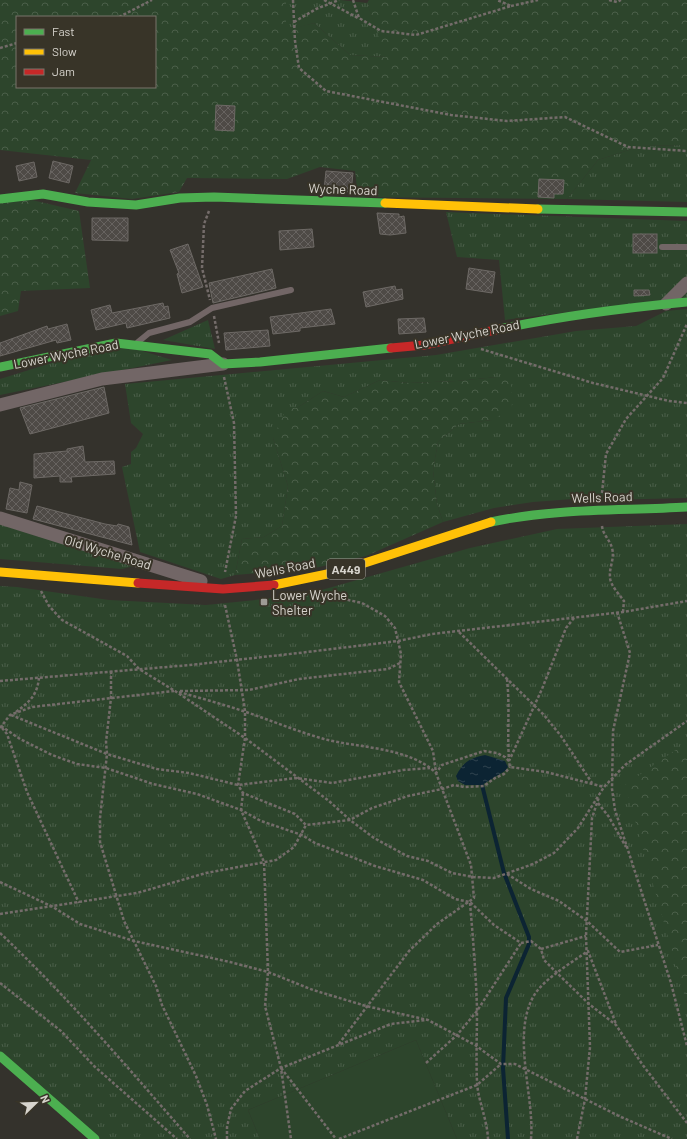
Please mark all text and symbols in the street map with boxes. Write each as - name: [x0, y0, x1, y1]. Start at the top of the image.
- legend: [16, 16, 156, 88]
- text: Fast: [52, 24, 75, 38]
- text: Slow: [52, 44, 77, 58]
- text: Jam: [52, 64, 75, 78]
- street label: Wyche Road: [308, 180, 378, 198]
- street label: Lower Wyche Road: [413, 316, 521, 352]
- street label: Lower Wyche Road: [12, 336, 120, 372]
- street label: Wells Road: [571, 488, 633, 506]
- street label: Old Wyche Road: [63, 531, 153, 573]
- street label: Wells Road: [253, 554, 317, 582]
- road number: A449: [327, 559, 365, 579]
- place label: Lower Wyche Shelter: [272, 587, 347, 618]
- marker: Lower Wyche Shelter: [259, 597, 269, 607]
- north arrow: [16, 1083, 56, 1123]
- text: N: [38, 1093, 53, 1105]

